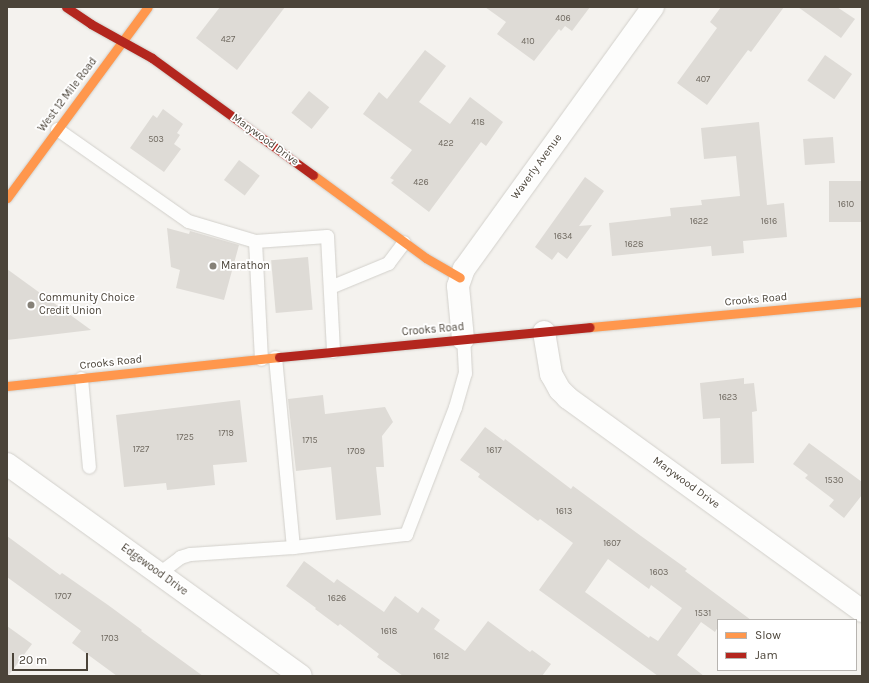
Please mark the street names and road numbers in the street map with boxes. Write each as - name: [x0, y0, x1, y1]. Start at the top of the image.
- street label: West 12 Mile Road: [36, 55, 100, 135]
- street label: Marywood Drive: [229, 111, 301, 169]
- street label: Waverly Avenue: [509, 132, 565, 202]
- street label: Crooks Road: [724, 291, 788, 309]
- street label: Crooks Road: [401, 321, 465, 339]
- street label: Crooks Road: [79, 353, 143, 373]
- street label: Marywood Drive: [650, 454, 722, 512]
- street label: Edgewood Drive: [118, 541, 190, 599]

